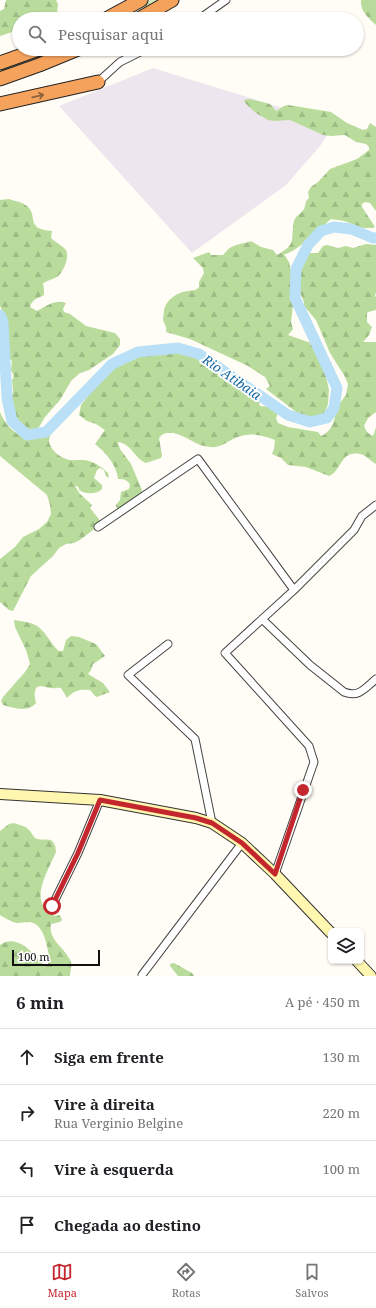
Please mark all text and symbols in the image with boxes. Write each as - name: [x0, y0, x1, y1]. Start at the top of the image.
- search box: [12, 12, 364, 56]
- icon: search: [26, 23, 48, 45]
- text: Pesquisar aqui: [58, 24, 164, 44]
- one-way arrow: [31, 91, 44, 99]
- water label: Rio Atibaia: [198, 350, 265, 404]
- route end: [294, 781, 312, 799]
- route start: [43, 897, 61, 915]
- map controls: [328, 928, 364, 964]
- button: layers: [328, 928, 364, 964]
- scale bar: [12, 948, 100, 967]
- text: 100 m: [18, 949, 50, 964]
- text: 6 min: [16, 991, 64, 1014]
- text: A pé · 450 m: [285, 993, 360, 1011]
- icon: ahead: [16, 1046, 38, 1068]
- text: Siga em frente: [54, 1047, 164, 1067]
- text: 130 m: [323, 1048, 360, 1066]
- text: Vire à direita: [54, 1094, 155, 1114]
- icon: right: [16, 1102, 38, 1124]
- text: 220 m: [323, 1104, 360, 1122]
- text: Rua Verginio Belgine: [54, 1114, 183, 1132]
- icon: left: [16, 1158, 38, 1180]
- text: Vire à esquerda: [54, 1159, 174, 1179]
- text: 100 m: [323, 1160, 360, 1178]
- icon: arrive: [16, 1214, 38, 1236]
- text: Chegada ao destino: [54, 1215, 201, 1235]
- tab: Mapa: [47, 1261, 77, 1300]
- tab: Rotas: [172, 1261, 200, 1300]
- tab: Salvos: [295, 1261, 329, 1300]

